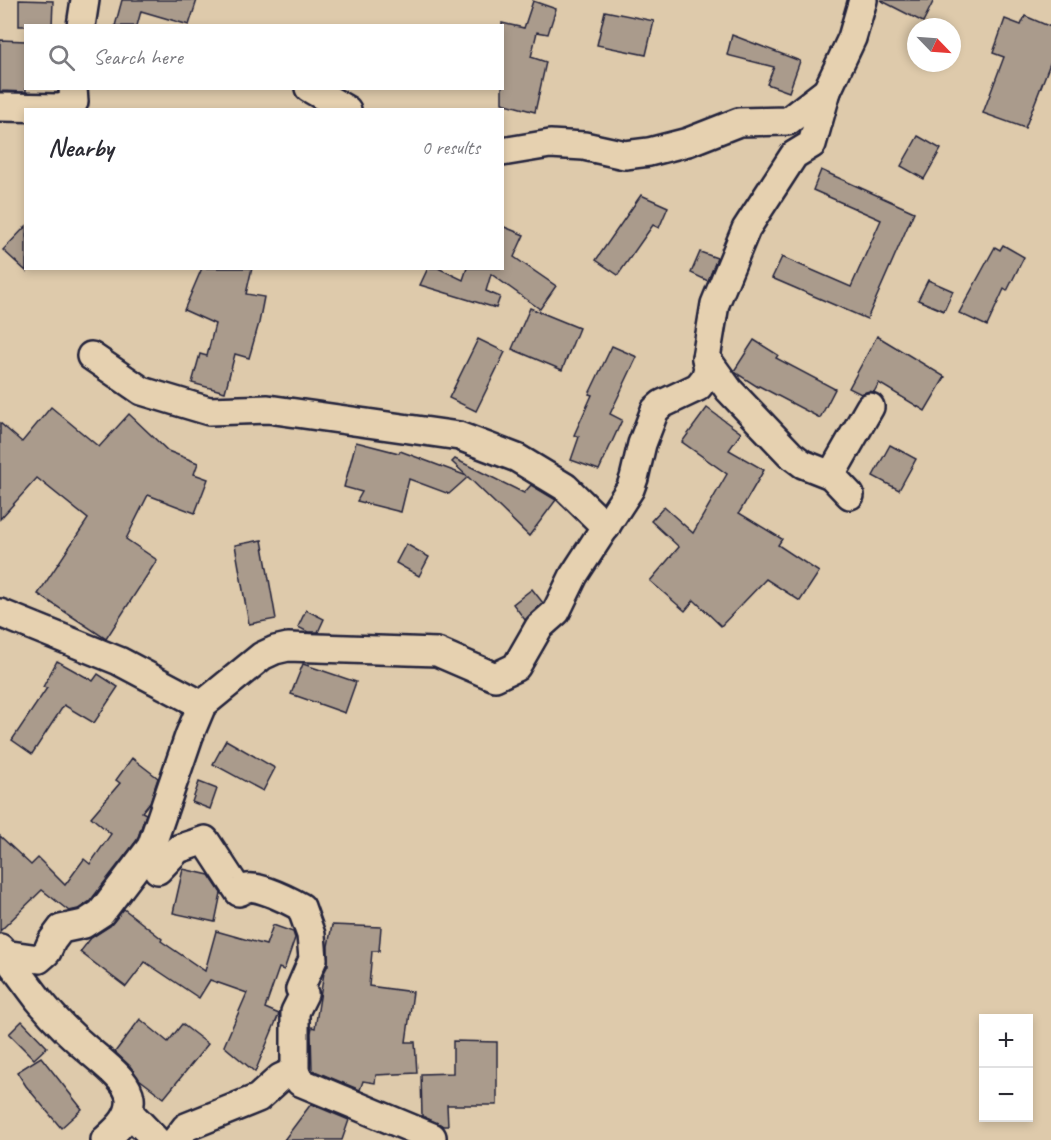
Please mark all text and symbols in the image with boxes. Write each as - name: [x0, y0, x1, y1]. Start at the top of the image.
- north arrow: [907, 18, 961, 72]
- search box: [24, 24, 504, 90]
- icon: search: [45, 41, 78, 74]
- text: Search here: [93, 43, 183, 71]
- text: Nearby: [48, 131, 113, 164]
- text: 0 results: [421, 135, 480, 160]
- map controls: [979, 1014, 1033, 1122]
- button: +: [979, 1014, 1033, 1068]
- button: −: [979, 1068, 1033, 1122]

